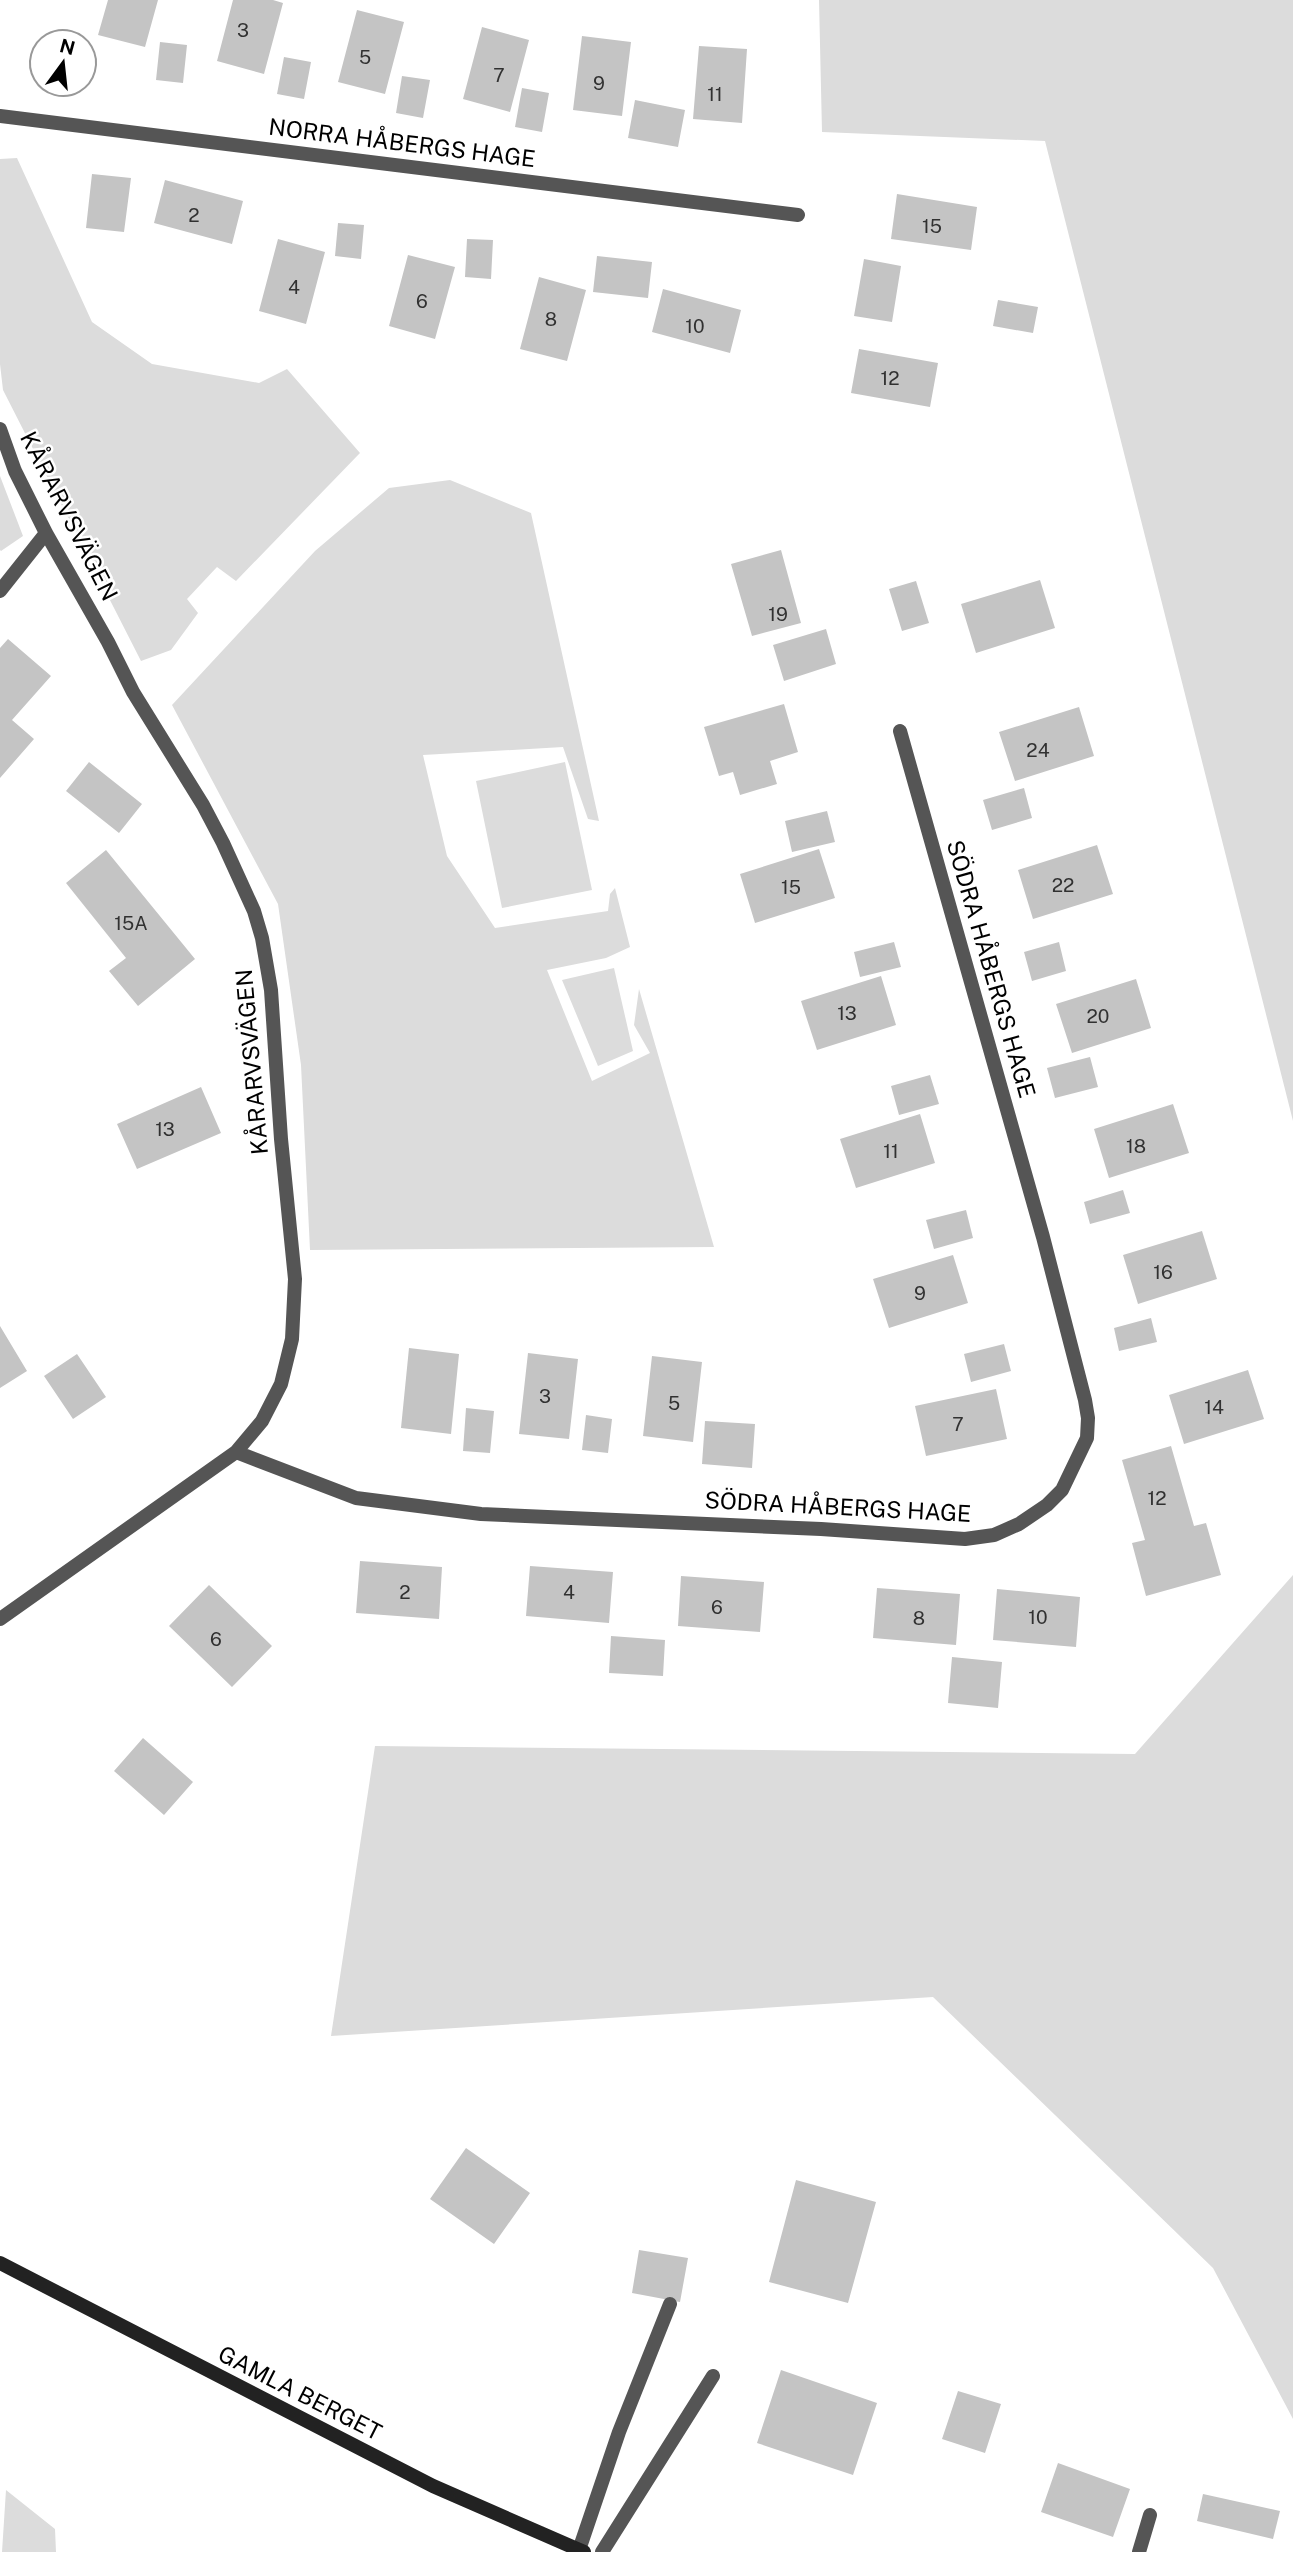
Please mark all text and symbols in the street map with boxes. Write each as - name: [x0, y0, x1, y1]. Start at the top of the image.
- house number: 3: [237, 19, 249, 41]
- north arrow: [28, 28, 98, 98]
- text: N: [57, 34, 77, 59]
- house number: 5: [359, 46, 371, 68]
- house number: 7: [493, 64, 505, 86]
- house number: 9: [593, 72, 605, 94]
- house number: 11: [707, 83, 723, 105]
- street label: NORRA HÅBERGS HAGE: [267, 112, 537, 172]
- house number: 2: [188, 204, 200, 226]
- house number: 15: [922, 215, 942, 237]
- house number: 4: [288, 276, 300, 298]
- house number: 6: [416, 290, 428, 312]
- house number: 8: [545, 308, 557, 330]
- house number: 10: [685, 315, 705, 337]
- house number: 12: [880, 367, 900, 389]
- street label: KÅRARVSVÄGEN: [15, 426, 125, 605]
- house number: 19: [768, 603, 788, 625]
- house number: 24: [1026, 739, 1050, 761]
- street label: SÖDRA HÅBERGS HAGE: [942, 837, 1042, 1101]
- house number: 22: [1052, 874, 1074, 896]
- house number: 15: [781, 876, 801, 898]
- house number: 15A: [114, 912, 148, 934]
- street label: KÅRARVSVÄGEN: [229, 968, 273, 1156]
- house number: 13: [837, 1002, 857, 1024]
- house number: 20: [1087, 1005, 1109, 1027]
- house number: 13: [155, 1118, 175, 1140]
- house number: 18: [1126, 1135, 1146, 1157]
- house number: 11: [883, 1140, 899, 1162]
- house number: 16: [1153, 1261, 1173, 1283]
- house number: 9: [914, 1282, 926, 1304]
- house number: 3: [539, 1385, 551, 1407]
- house number: 5: [668, 1392, 680, 1414]
- house number: 14: [1204, 1396, 1224, 1418]
- house number: 7: [952, 1413, 964, 1435]
- street label: SÖDRA HÅBERGS HAGE: [704, 1485, 972, 1527]
- house number: 12: [1147, 1487, 1167, 1509]
- house number: 2: [399, 1581, 411, 1603]
- house number: 4: [563, 1581, 575, 1603]
- house number: 6: [711, 1596, 723, 1618]
- house number: 10: [1028, 1606, 1048, 1628]
- house number: 8: [913, 1607, 925, 1629]
- house number: 6: [210, 1628, 222, 1650]
- street label: GAMLA BERGET: [214, 2340, 387, 2446]

